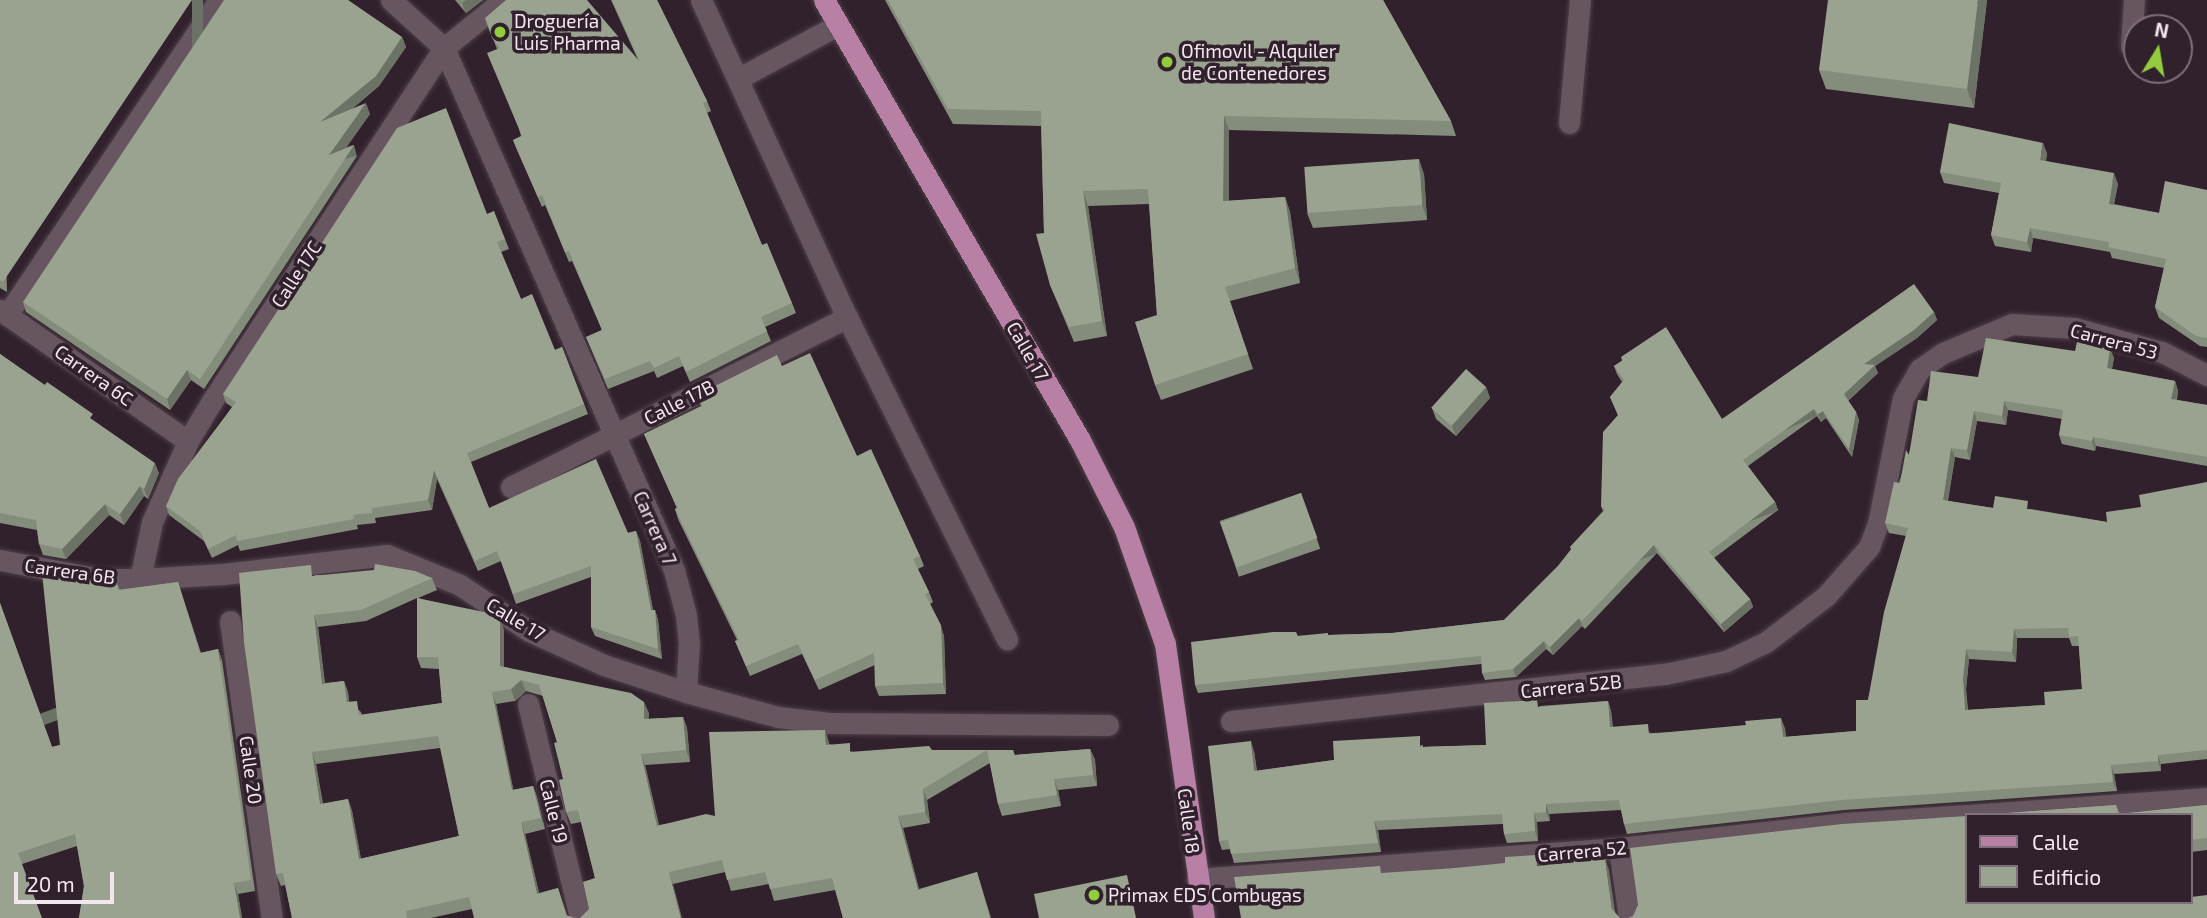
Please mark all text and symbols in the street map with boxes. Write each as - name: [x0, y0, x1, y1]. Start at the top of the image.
- place label: Droguería Luis Pharma: [514, 10, 621, 54]
- north arrow: [2123, 14, 2193, 84]
- text: N: [2153, 17, 2171, 42]
- marker: Droguería Luis Pharma: [492, 24, 508, 40]
- place label: Ofimovil - Alquiler de Contenedores: [1181, 40, 1337, 84]
- marker: Ofimovil - Alquiler de Contenedores: [1159, 54, 1175, 70]
- street label: Calle 17C: [266, 236, 326, 312]
- street label: Calle 17: [1002, 317, 1054, 385]
- street label: Carrera 53: [2068, 318, 2160, 364]
- street label: Carrera 6C: [50, 340, 138, 410]
- street label: Calle 17B: [640, 375, 718, 429]
- street label: Carrera 7: [629, 488, 681, 568]
- street label: Carrera 6B: [23, 553, 117, 589]
- street label: Calle 17: [483, 593, 549, 645]
- street label: Carrera 52B: [1519, 669, 1623, 703]
- street label: Calle 20: [235, 734, 267, 806]
- street label: Calle 19: [535, 777, 573, 845]
- street label: Calle 18: [1173, 787, 1205, 855]
- legend: [1966, 813, 2193, 904]
- text: Calle: [2032, 829, 2079, 854]
- street label: Carrera 52: [1536, 836, 1628, 866]
- scale bar: [18, 858, 117, 902]
- text: Edificio: [2032, 864, 2101, 889]
- text: 20 m: [27, 871, 75, 896]
- place label: Primax EDS Combugas: [1108, 884, 1302, 906]
- marker: Primax EDS Combugas: [1086, 887, 1102, 903]

